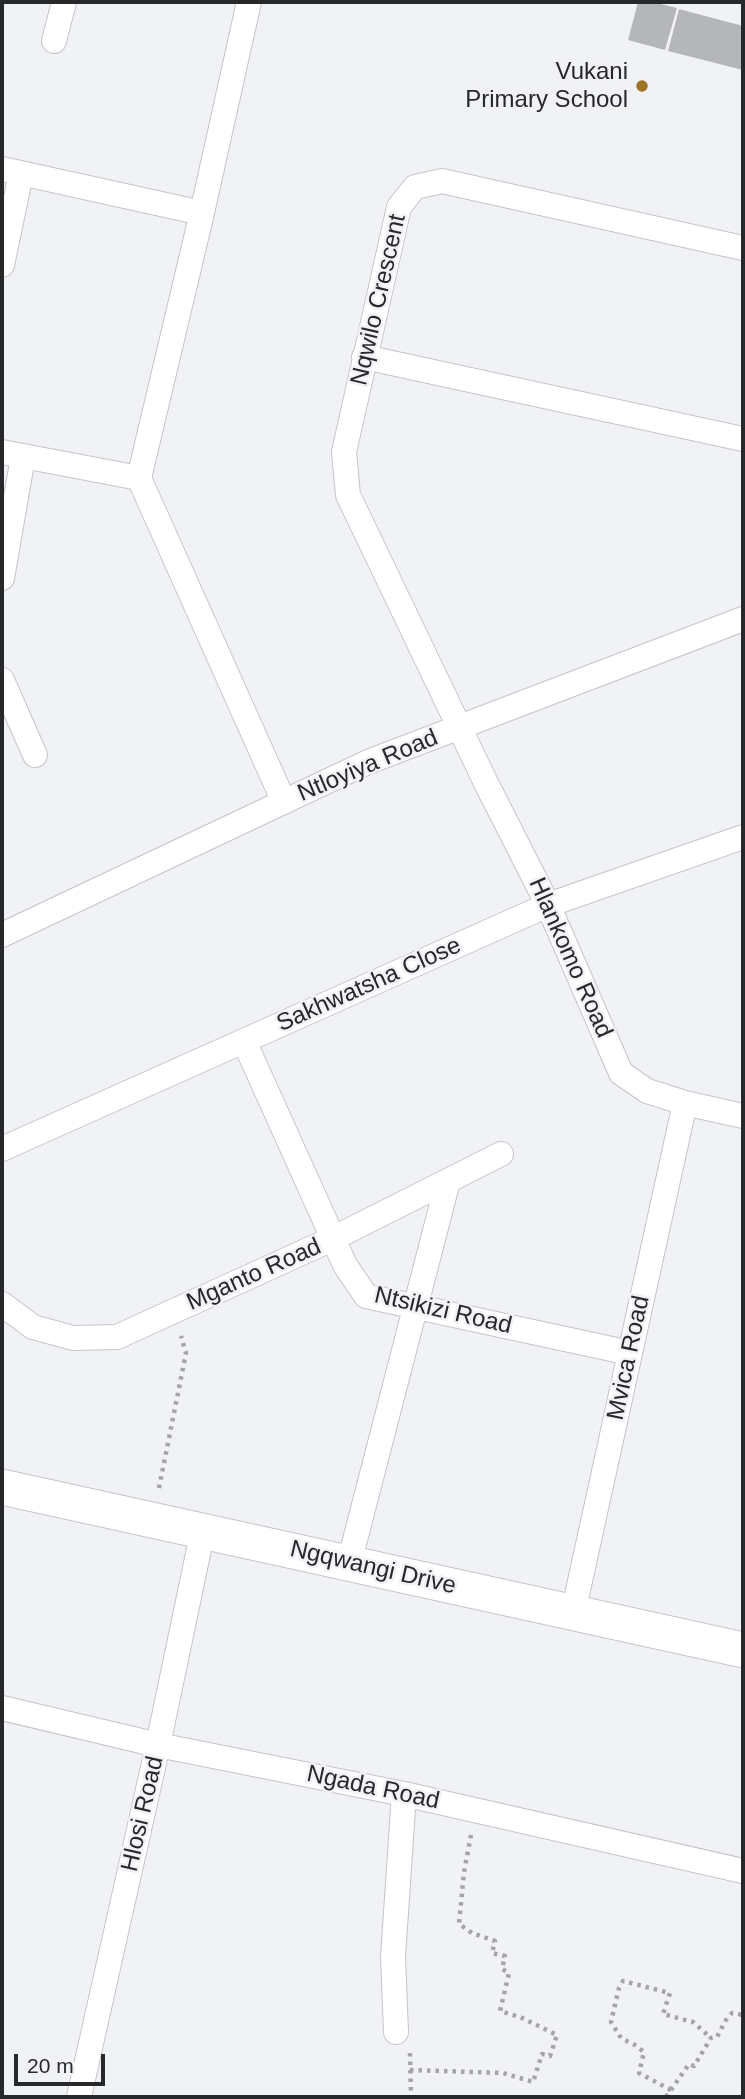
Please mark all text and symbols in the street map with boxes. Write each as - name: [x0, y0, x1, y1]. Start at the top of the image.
- place label: Vukani Primary School: [465, 58, 628, 114]
- marker: Vukani Primary School: [634, 78, 650, 94]
- street label: Nqwilo Crescent: [345, 212, 413, 388]
- street label: Ntloyiya Road: [294, 724, 442, 808]
- street label: Hlankomo Road: [522, 874, 618, 1042]
- street label: Sakhwatsha Close: [272, 931, 466, 1039]
- street label: Mganto Road: [182, 1233, 326, 1317]
- street label: Ntsikizi Road: [372, 1281, 514, 1341]
- street label: Mvica Road: [602, 1293, 656, 1423]
- street label: Ngqwangi Drive: [287, 1535, 459, 1601]
- street label: Hlosi Road: [116, 1754, 170, 1874]
- street label: Ngada Road: [304, 1760, 442, 1816]
- scale bar: [18, 2039, 108, 2084]
- text: 20 m: [27, 2054, 74, 2077]

